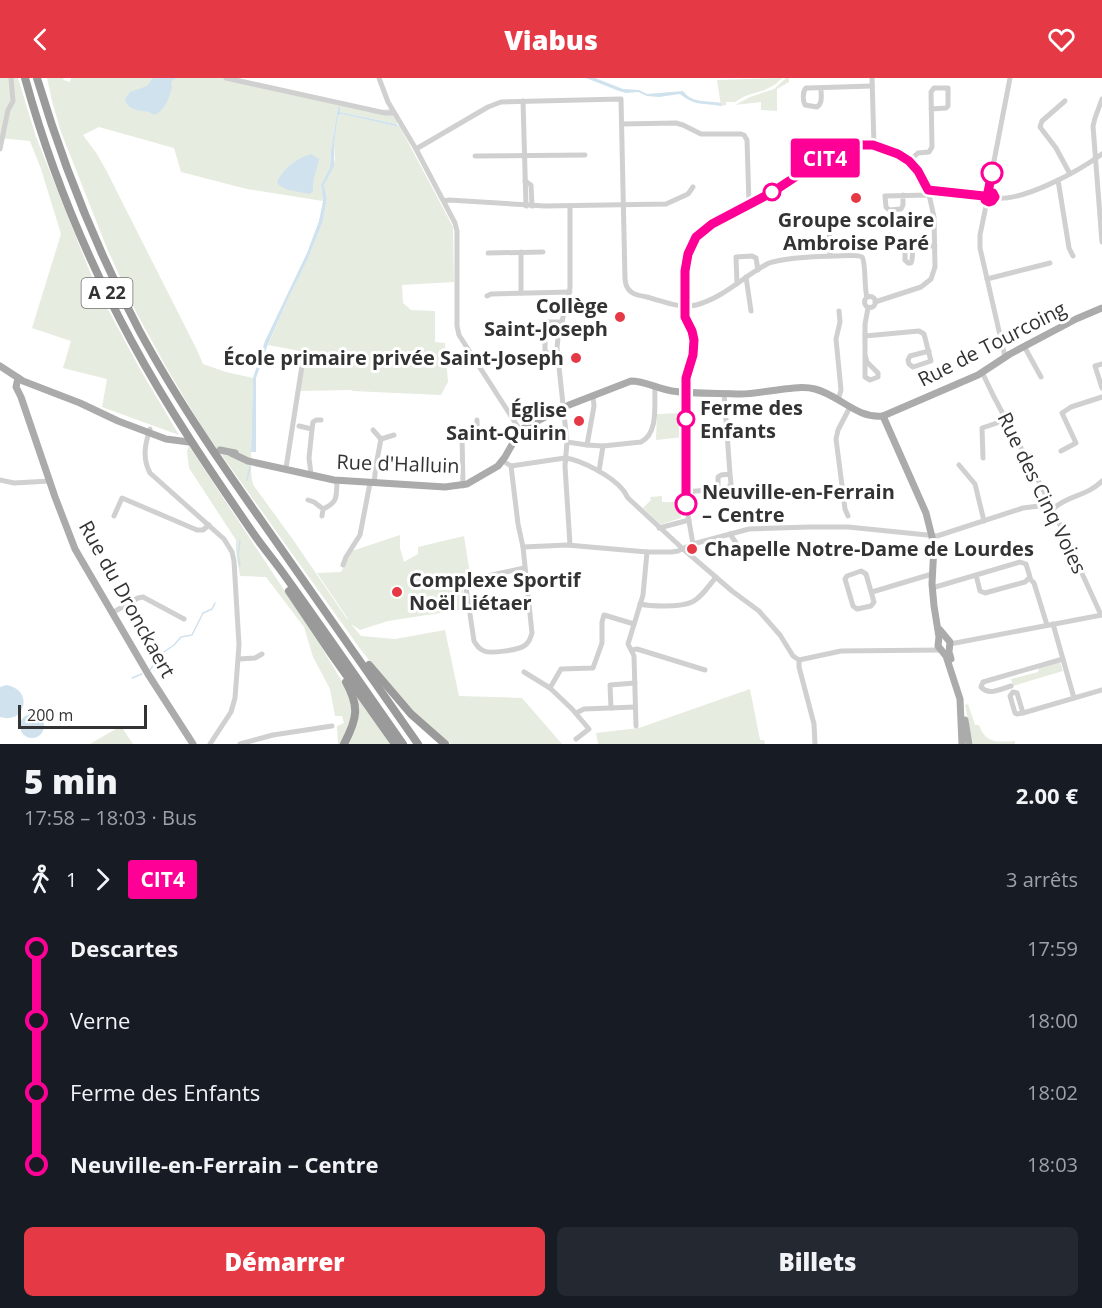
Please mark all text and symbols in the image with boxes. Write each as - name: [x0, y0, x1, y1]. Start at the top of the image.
- text: Viabus: [504, 21, 598, 58]
- icon: back: [24, 23, 57, 56]
- icon: heart: [1045, 23, 1078, 56]
- line badge: CIT4: [783, 138, 867, 178]
- text: CIT4: [803, 144, 847, 172]
- unlabelled marker: [981, 162, 1003, 184]
- unlabelled marker: [763, 183, 781, 201]
- marker: Groupe scolaire Ambroise Paré: [849, 191, 863, 205]
- place label: Groupe scolaire Ambroise Paré: [778, 206, 934, 256]
- road number: A 22: [82, 278, 132, 308]
- place label: Collège Saint-Joseph: [484, 292, 608, 342]
- street label: Rue de Tourcoing: [913, 294, 1071, 393]
- marker: Collège Saint-Joseph: [613, 310, 627, 324]
- place label: École primaire privée Saint-Joseph: [223, 344, 564, 371]
- marker: École primaire privée Saint-Joseph: [569, 351, 583, 365]
- place label: Ferme des Enfants: [700, 394, 803, 444]
- place label: Église Saint-Quirin: [446, 396, 567, 446]
- street label: Rue des Cinq Voies: [992, 408, 1093, 578]
- marker: Ferme des Enfants: [677, 410, 695, 428]
- marker: Église Saint-Quirin: [572, 414, 586, 428]
- street label: Rue d'Halluin: [336, 448, 460, 479]
- place label: Neuville-en-Ferrain – Centre: [702, 478, 895, 528]
- marker: Neuville-en-Ferrain – Centre: [675, 493, 697, 515]
- street label: Rue du Dronckaert: [73, 515, 182, 682]
- place label: Chapelle Notre-Dame de Lourdes: [704, 535, 1034, 562]
- marker: Chapelle Notre-Dame de Lourdes: [685, 542, 699, 556]
- place label: Complexe Sportif Noël Liétaer: [409, 566, 582, 616]
- marker: Complexe Sportif Noël Liétaer: [390, 585, 404, 599]
- scale bar: [18, 702, 147, 730]
- text: 200 m: [27, 704, 73, 726]
- text: 5 min: [24, 759, 118, 804]
- text: 2.00 €: [1016, 780, 1078, 810]
- text: 17:58 – 18:03 · Bus: [24, 804, 197, 831]
- icon: walk: [24, 863, 57, 896]
- icon: forward: [86, 863, 119, 896]
- text: CIT4: [140, 865, 185, 893]
- text: 1: [66, 866, 77, 893]
- text: 3 arrêts: [1006, 866, 1078, 893]
- text: Descartes: [70, 933, 178, 963]
- text: 17:59: [1027, 935, 1078, 962]
- text: Verne: [70, 1005, 130, 1035]
- text: 18:00: [1027, 1007, 1078, 1034]
- text: Ferme des Enfants: [70, 1077, 260, 1107]
- text: 18:02: [1027, 1079, 1078, 1106]
- text: Neuville-en-Ferrain – Centre: [70, 1149, 379, 1179]
- text: 18:03: [1027, 1151, 1078, 1178]
- button: Démarrer: [24, 1227, 545, 1296]
- button: Billets: [557, 1227, 1078, 1296]

